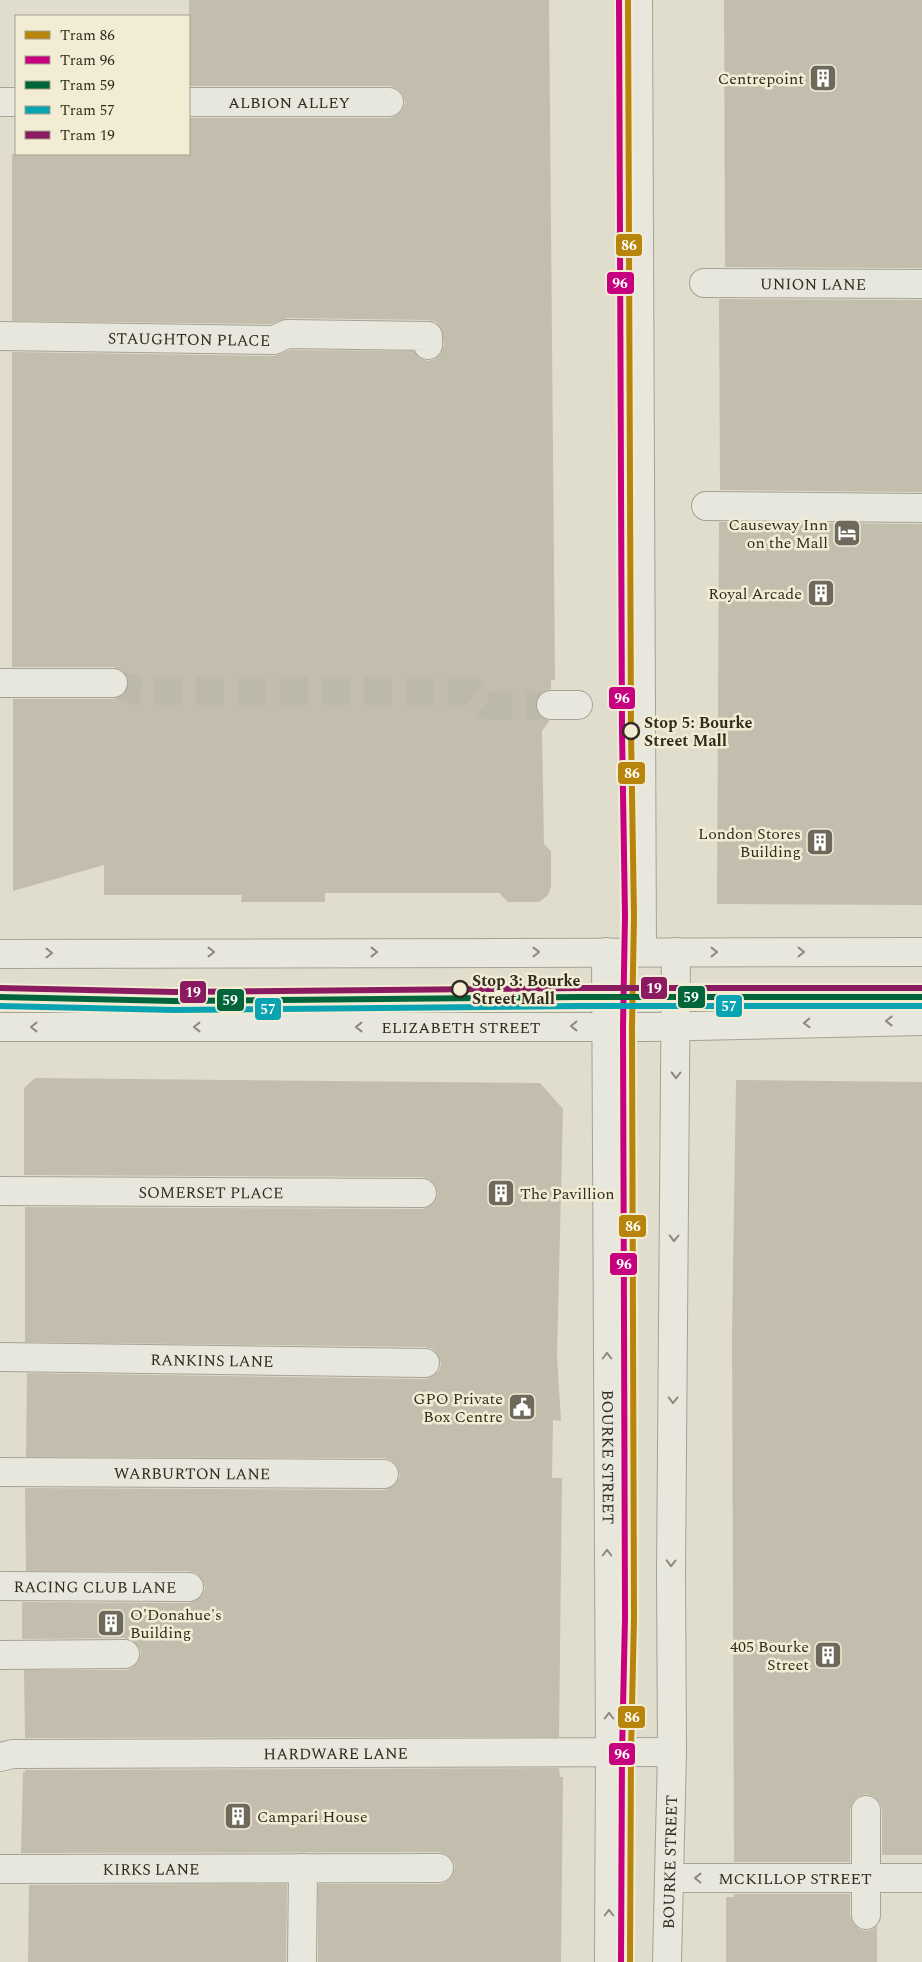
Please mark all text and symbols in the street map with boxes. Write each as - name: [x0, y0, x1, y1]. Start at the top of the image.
- legend: [15, 15, 190, 155]
- text: Tram 86: [60, 24, 115, 47]
- text: Tram 96: [60, 49, 115, 72]
- building icon: Centrepoint: [808, 63, 838, 93]
- place label: Centrepoint: [718, 67, 804, 91]
- text: Tram 59: [60, 74, 115, 97]
- street label: ALBION ALLEY: [228, 91, 350, 115]
- text: Tram 57: [60, 99, 115, 122]
- text: Tram 19: [60, 124, 115, 147]
- line badge: 86: [615, 233, 643, 257]
- text: 86: [621, 235, 637, 256]
- line badge: 96: [606, 271, 635, 295]
- street label: UNION LANE: [760, 272, 866, 297]
- text: 96: [612, 273, 628, 294]
- street label: STAUGHTON PLACE: [108, 327, 270, 353]
- place label: Causeway Inn on the Mall: [729, 513, 828, 555]
- hotel icon: Causeway Inn on the Mall: [832, 518, 862, 548]
- building icon: Royal Arcade: [806, 578, 836, 608]
- place label: Royal Arcade: [708, 582, 802, 606]
- line badge: 96: [608, 686, 636, 710]
- text: 96: [614, 688, 630, 709]
- place label: Stop 5: Bourke Street Mall: [644, 711, 753, 753]
- marker: Stop 5: Bourke Street Mall: [622, 722, 640, 740]
- line badge: 86: [617, 761, 646, 785]
- text: 86: [624, 763, 640, 784]
- place label: London Stores Building: [698, 822, 801, 864]
- building icon: London Stores Building: [805, 827, 835, 857]
- one-way arrow: [208, 947, 215, 957]
- one-way arrow: [370, 947, 378, 957]
- one-way arrow: [532, 947, 540, 957]
- one-way arrow: [710, 947, 718, 957]
- one-way arrow: [798, 947, 806, 957]
- one-way arrow: [45, 948, 53, 958]
- place label: Stop 3: Bourke Street Mall: [472, 969, 581, 1011]
- line badge: 19: [640, 976, 668, 1000]
- text: 19: [646, 978, 662, 999]
- line badge: 19: [179, 980, 207, 1004]
- marker: Stop 3: Bourke Street Mall: [451, 980, 469, 998]
- text: 19: [185, 982, 201, 1003]
- line badge: 59: [677, 985, 706, 1009]
- text: 59: [683, 987, 699, 1008]
- line badge: 59: [216, 988, 245, 1012]
- text: 59: [222, 990, 238, 1011]
- line badge: 57: [715, 994, 743, 1018]
- text: 57: [721, 996, 737, 1017]
- line badge: 57: [254, 997, 282, 1021]
- text: 57: [260, 999, 276, 1020]
- street label: ELIZABETH STREET: [381, 1016, 541, 1040]
- one-way arrow: [885, 1016, 892, 1026]
- one-way arrow: [803, 1018, 810, 1028]
- one-way arrow: [570, 1021, 578, 1031]
- one-way arrow: [30, 1022, 38, 1032]
- one-way arrow: [193, 1022, 200, 1032]
- one-way arrow: [355, 1022, 363, 1032]
- one-way arrow: [670, 1071, 681, 1079]
- building icon: The Pavillion: [486, 1178, 516, 1208]
- street label: SOMERSET PLACE: [138, 1181, 284, 1205]
- place label: The Pavillion: [520, 1182, 615, 1206]
- line badge: 86: [618, 1214, 647, 1238]
- text: 86: [625, 1216, 641, 1237]
- one-way arrow: [669, 1234, 679, 1242]
- line badge: 96: [609, 1252, 638, 1276]
- text: 96: [616, 1254, 632, 1275]
- street label: RANKINS LANE: [150, 1348, 274, 1374]
- one-way arrow: [602, 1352, 612, 1360]
- place label: GPO Private Box Centre: [413, 1387, 503, 1429]
- street label: BOURKE STREET: [595, 1390, 620, 1524]
- public building icon: GPO Private Box Centre: [507, 1392, 537, 1422]
- one-way arrow: [668, 1396, 678, 1404]
- street label: WARBURTON LANE: [114, 1462, 270, 1486]
- one-way arrow: [602, 1549, 612, 1557]
- one-way arrow: [666, 1559, 676, 1567]
- street label: RACING CLUB LANE: [14, 1575, 176, 1600]
- place label: O'Donahue's Building: [130, 1603, 222, 1645]
- building icon: O'Donahue's Building: [96, 1608, 126, 1638]
- place label: 405 Bourke Street: [730, 1635, 809, 1677]
- building icon: 405 Bourke Street: [813, 1640, 843, 1670]
- line badge: 86: [617, 1705, 646, 1729]
- text: 86: [624, 1707, 640, 1728]
- one-way arrow: [604, 1712, 614, 1720]
- street label: HARDWARE LANE: [263, 1742, 408, 1766]
- line badge: 96: [608, 1742, 636, 1766]
- text: 96: [614, 1744, 630, 1765]
- street label: BOURKE STREET: [657, 1794, 684, 1929]
- building icon: Campari House: [223, 1801, 253, 1831]
- place label: Campari House: [257, 1805, 368, 1829]
- street label: KIRKS LANE: [102, 1858, 200, 1882]
- street label: MCKILLOP STREET: [718, 1867, 872, 1891]
- one-way arrow: [694, 1873, 702, 1883]
- one-way arrow: [604, 1909, 614, 1917]

